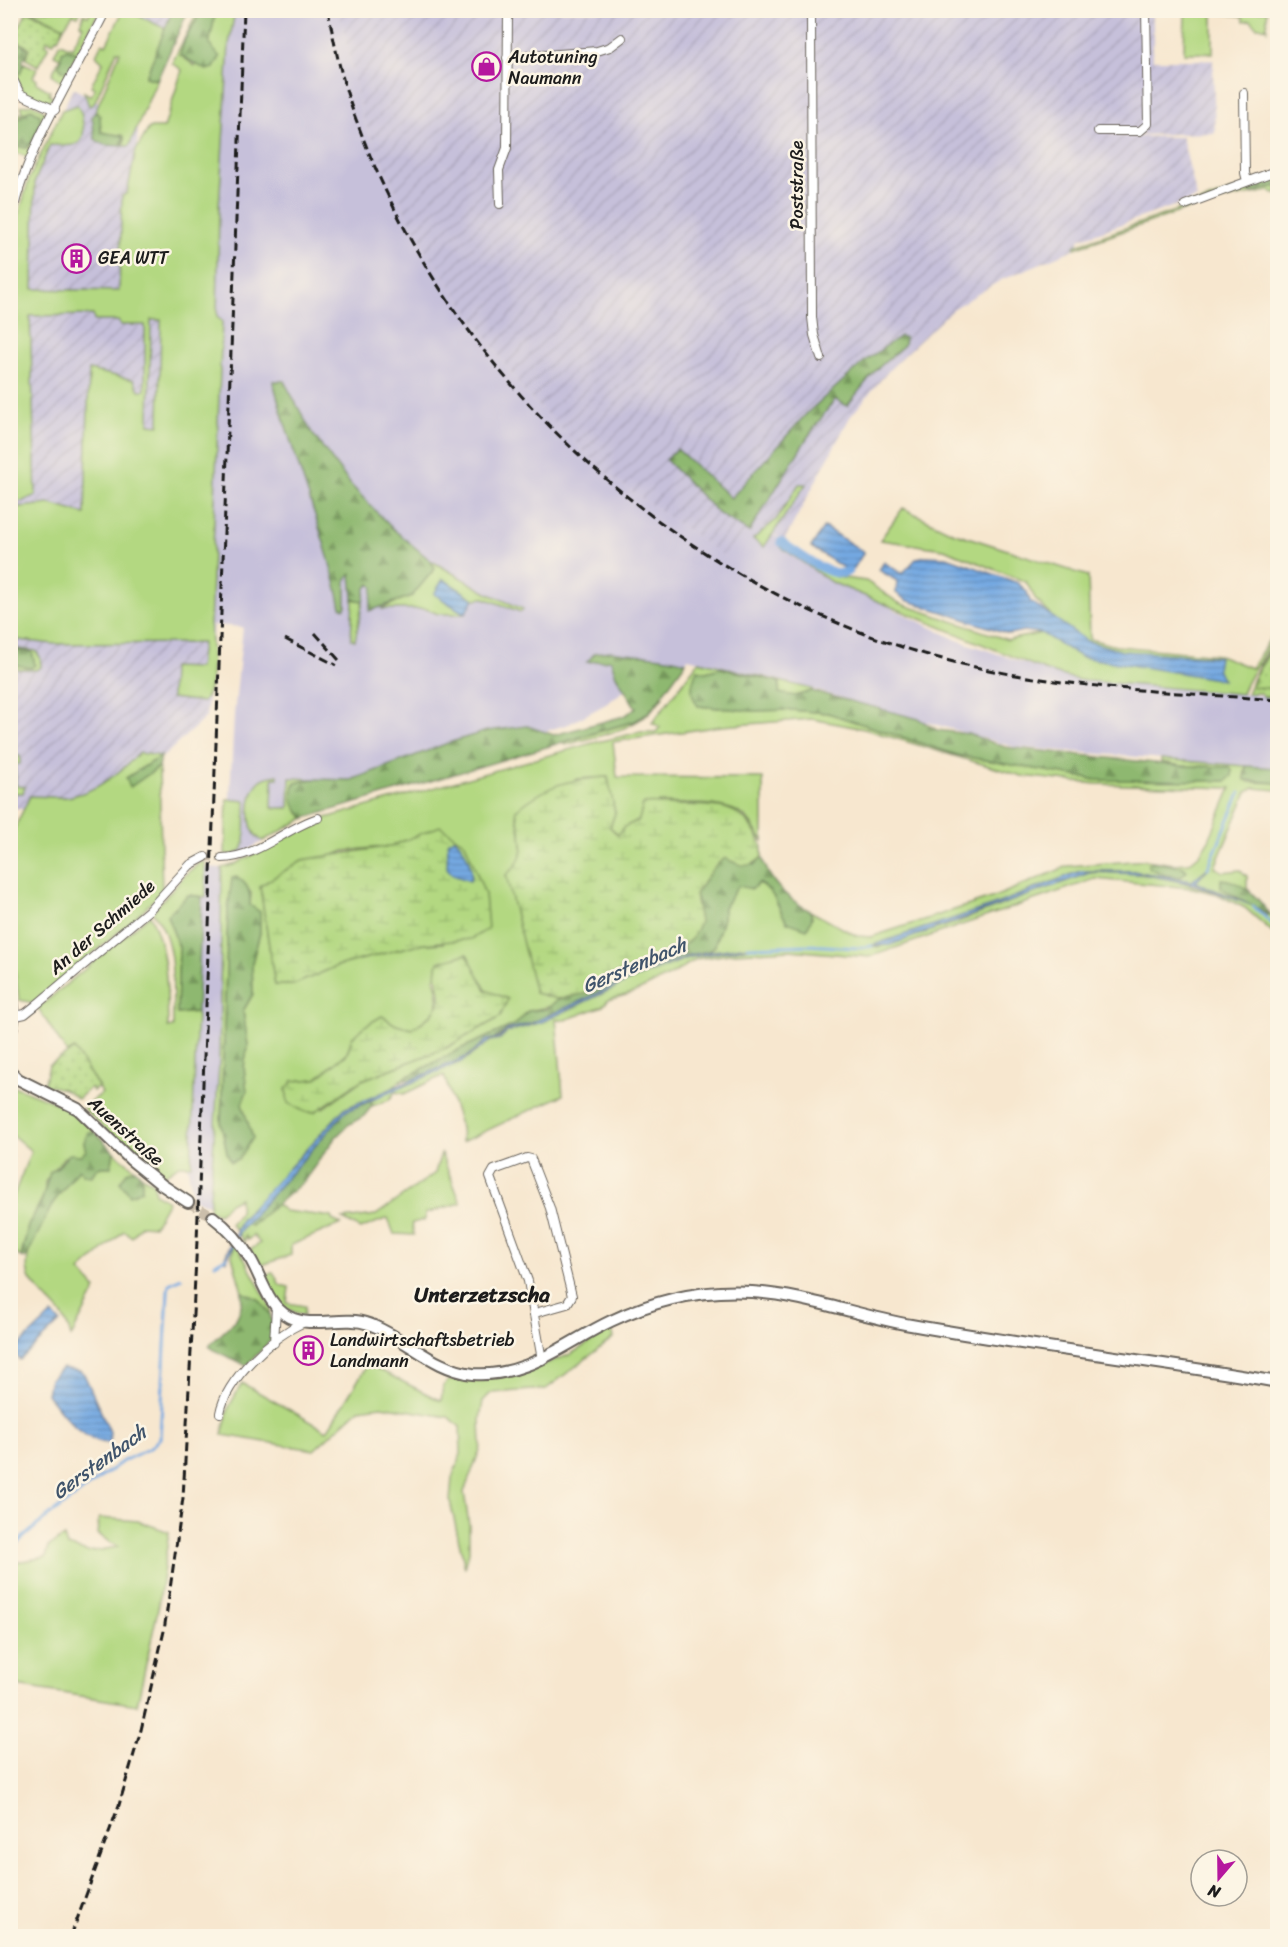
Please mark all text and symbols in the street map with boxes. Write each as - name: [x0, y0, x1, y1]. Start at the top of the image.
- place label: Autotuning Naumann: [507, 41, 598, 94]
- shop icon: Autotuning Naumann: [471, 51, 503, 83]
- street label: Poststraße: [781, 140, 813, 229]
- building icon: GEA WTT: [61, 242, 93, 274]
- place label: GEA WTT: [98, 242, 170, 274]
- street label: An der Schmiede: [41, 871, 163, 983]
- water label: Gerstenbach: [577, 927, 693, 1003]
- street label: Auenstraße: [80, 1087, 172, 1174]
- district label: Unterzetzscha: [414, 1276, 550, 1314]
- place label: Landwirtschaftsbetrieb Landmann: [330, 1324, 515, 1377]
- building icon: Landwirtschaftsbetrieb Landmann: [293, 1334, 325, 1366]
- water label: Gerstenbach: [44, 1415, 155, 1509]
- north arrow: [1189, 1848, 1249, 1908]
- text: N: [1203, 1876, 1225, 1907]

